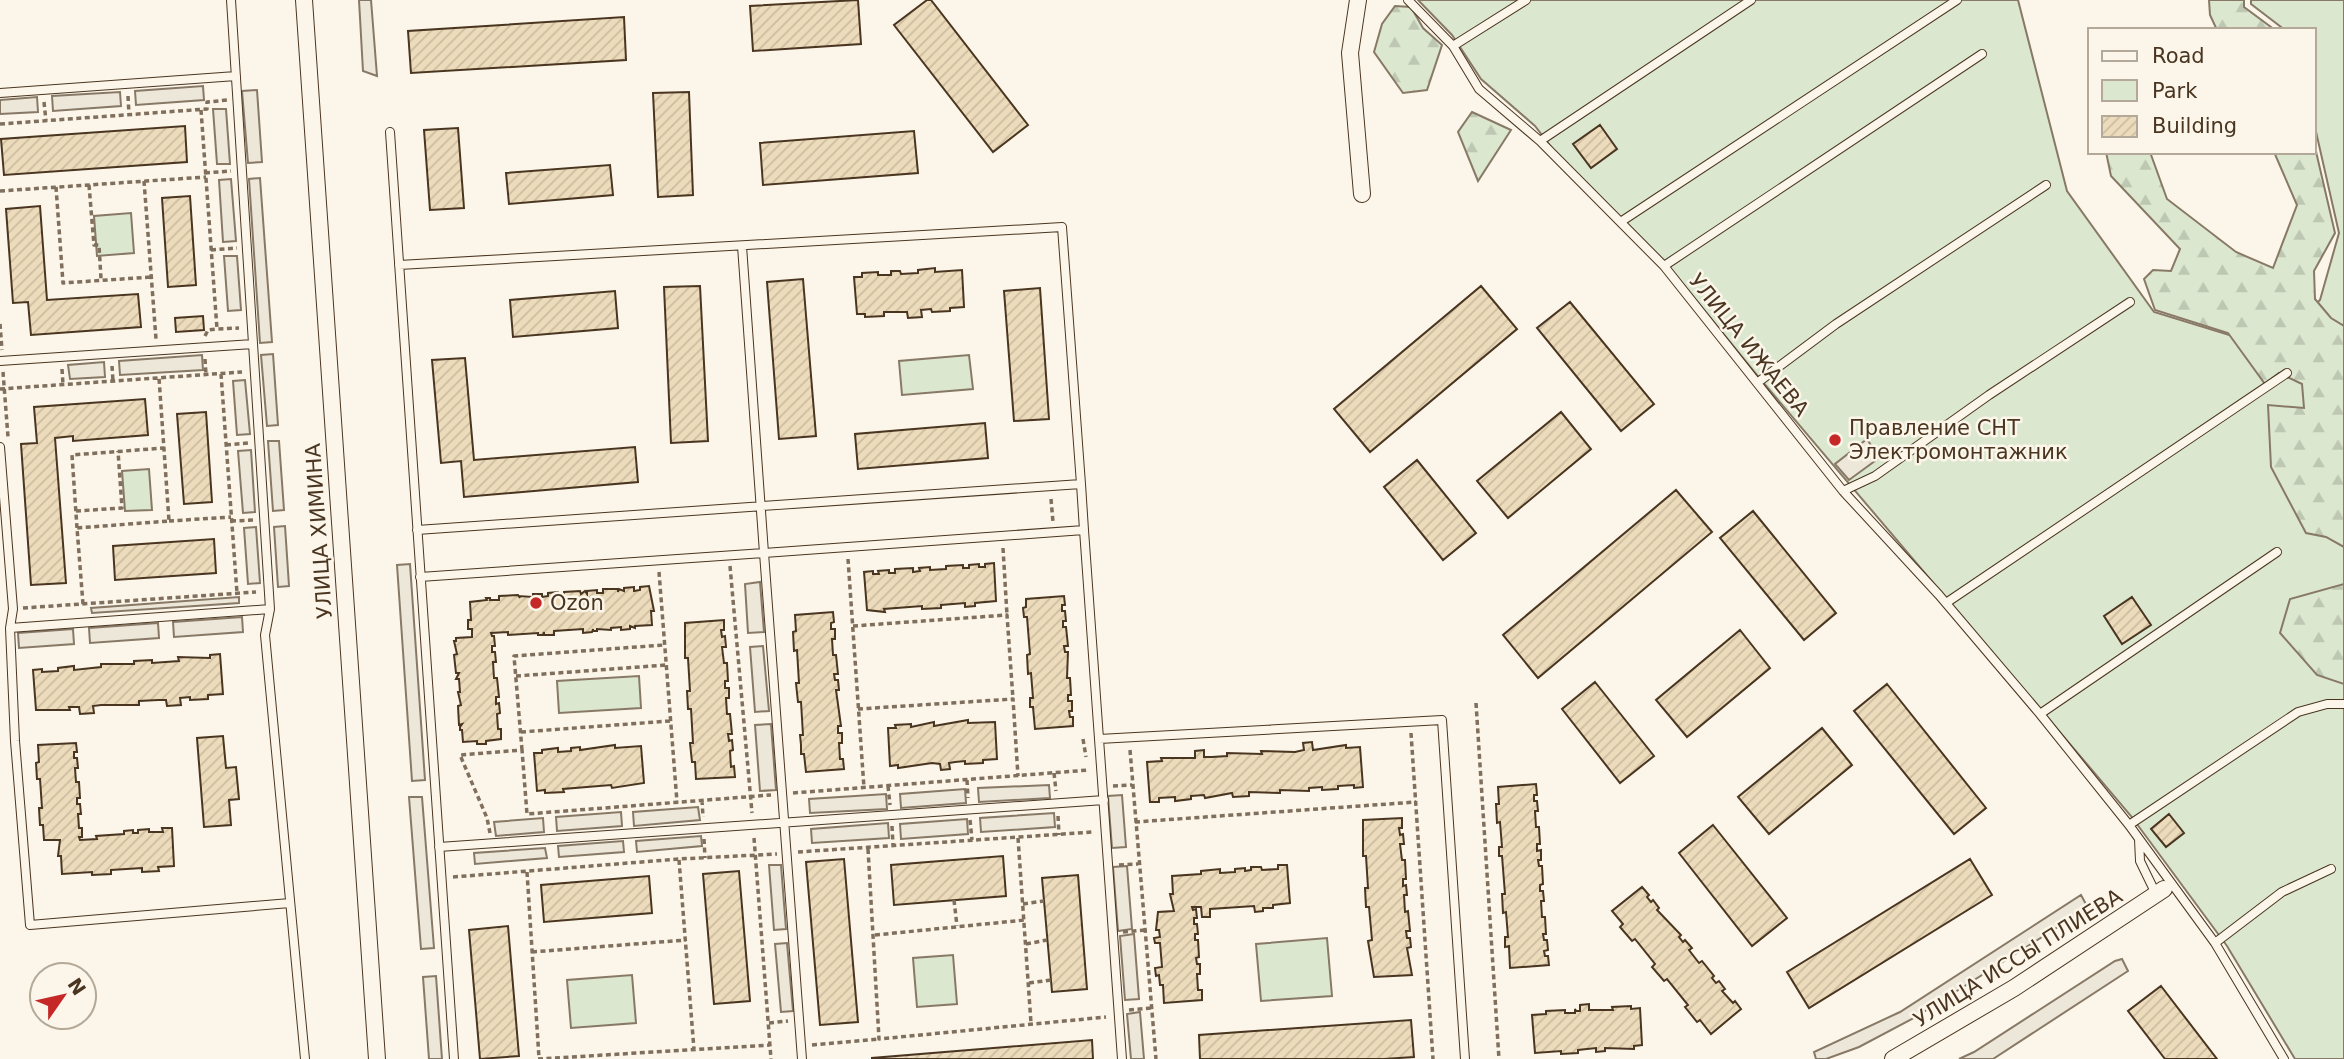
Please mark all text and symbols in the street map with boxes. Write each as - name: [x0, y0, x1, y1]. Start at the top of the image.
- legend: [2088, 28, 2316, 154]
- text: Road: [2152, 44, 2205, 68]
- text: Park: [2152, 79, 2198, 103]
- text: Building: [2152, 114, 2237, 138]
- street label: УЛИЦА ИЖАЕВА: [1684, 269, 1814, 422]
- place label: Правление СНТ Электромонтажник: [1849, 416, 2068, 464]
- marker: Правление СНТ Электромонтажник: [1827, 432, 1843, 448]
- street label: УЛИЦА ХИМИНА: [301, 442, 337, 619]
- place label: Ozon: [550, 591, 604, 615]
- marker: Ozon: [528, 595, 544, 611]
- street label: УЛИЦА ИССЫ ПЛИЕВА: [1909, 884, 2127, 1032]
- north arrow: [28, 961, 98, 1031]
- text: N: [64, 974, 91, 999]

